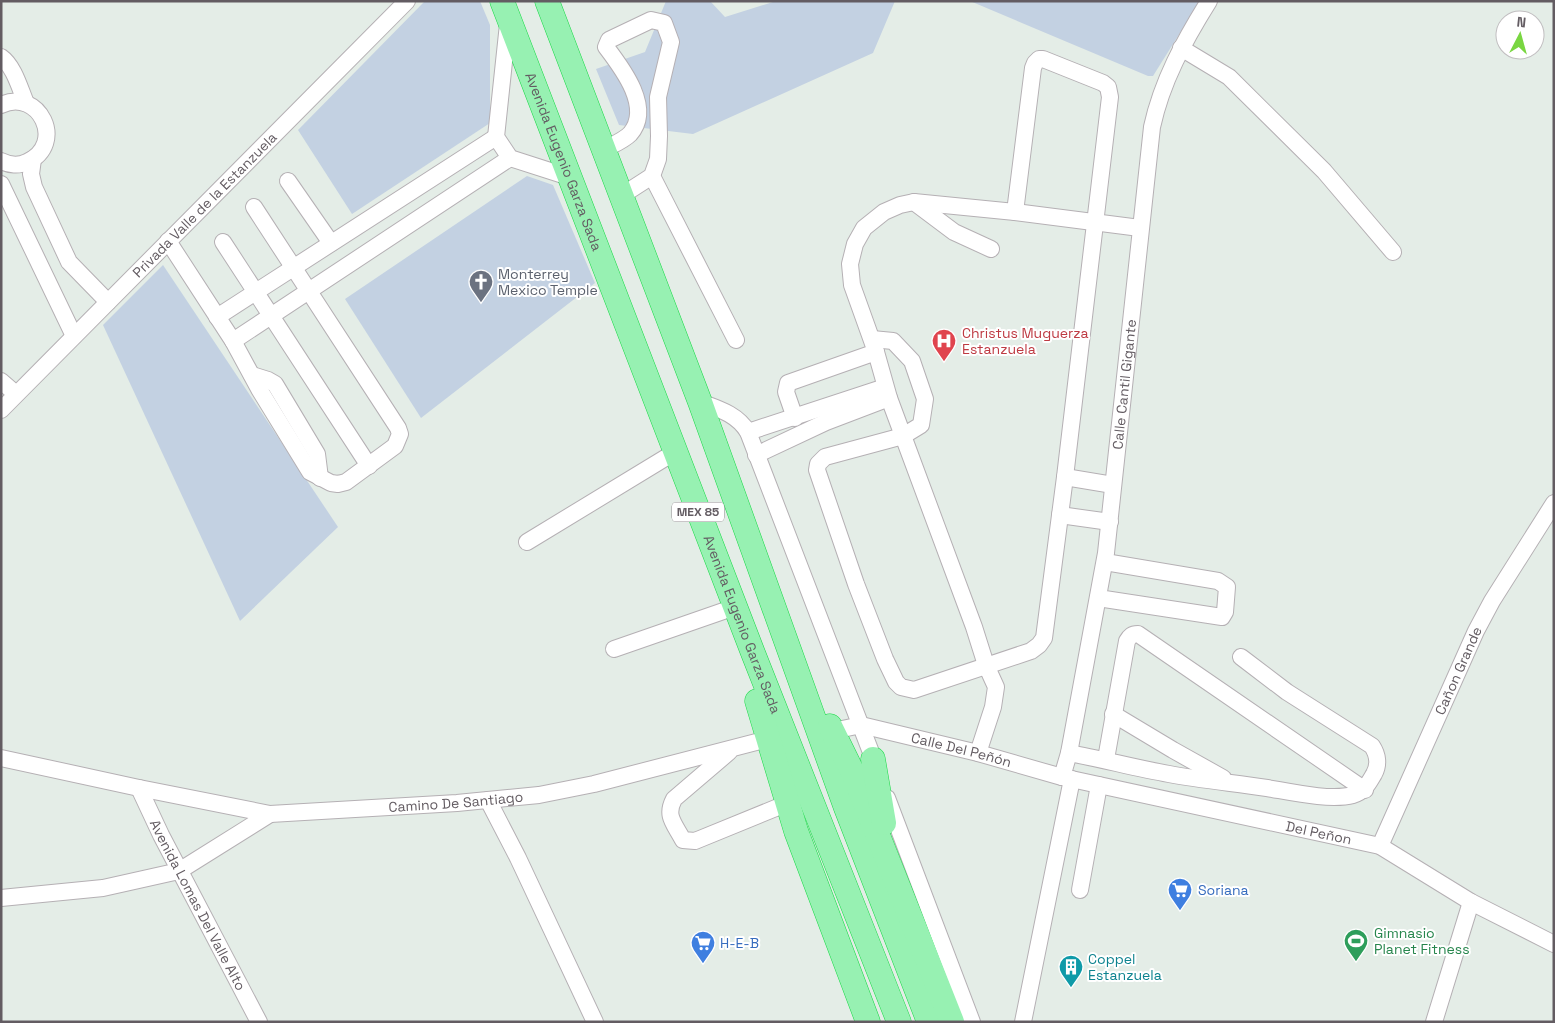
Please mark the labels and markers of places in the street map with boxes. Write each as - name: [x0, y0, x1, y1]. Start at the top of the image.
- place label: Monterrey Mexico Temple: [498, 265, 598, 299]
- church icon: Monterrey Mexico Temple: [468, 269, 494, 303]
- place label: Christus Muguerza Estanzuela: [962, 324, 1089, 358]
- hospital icon: Christus Muguerza Estanzuela: [931, 328, 957, 362]
- supermarket icon: Soriana: [1167, 877, 1193, 911]
- place label: Soriana: [1198, 881, 1249, 899]
- place label: Gimnasio Planet Fitness: [1374, 924, 1470, 958]
- sports icon: Gimnasio Planet Fitness: [1343, 928, 1369, 962]
- supermarket icon: H-E-B: [690, 930, 716, 964]
- place label: H-E-B: [720, 934, 759, 952]
- place label: Coppel Estanzuela: [1088, 950, 1162, 984]
- building icon: Coppel Estanzuela: [1058, 954, 1084, 988]

